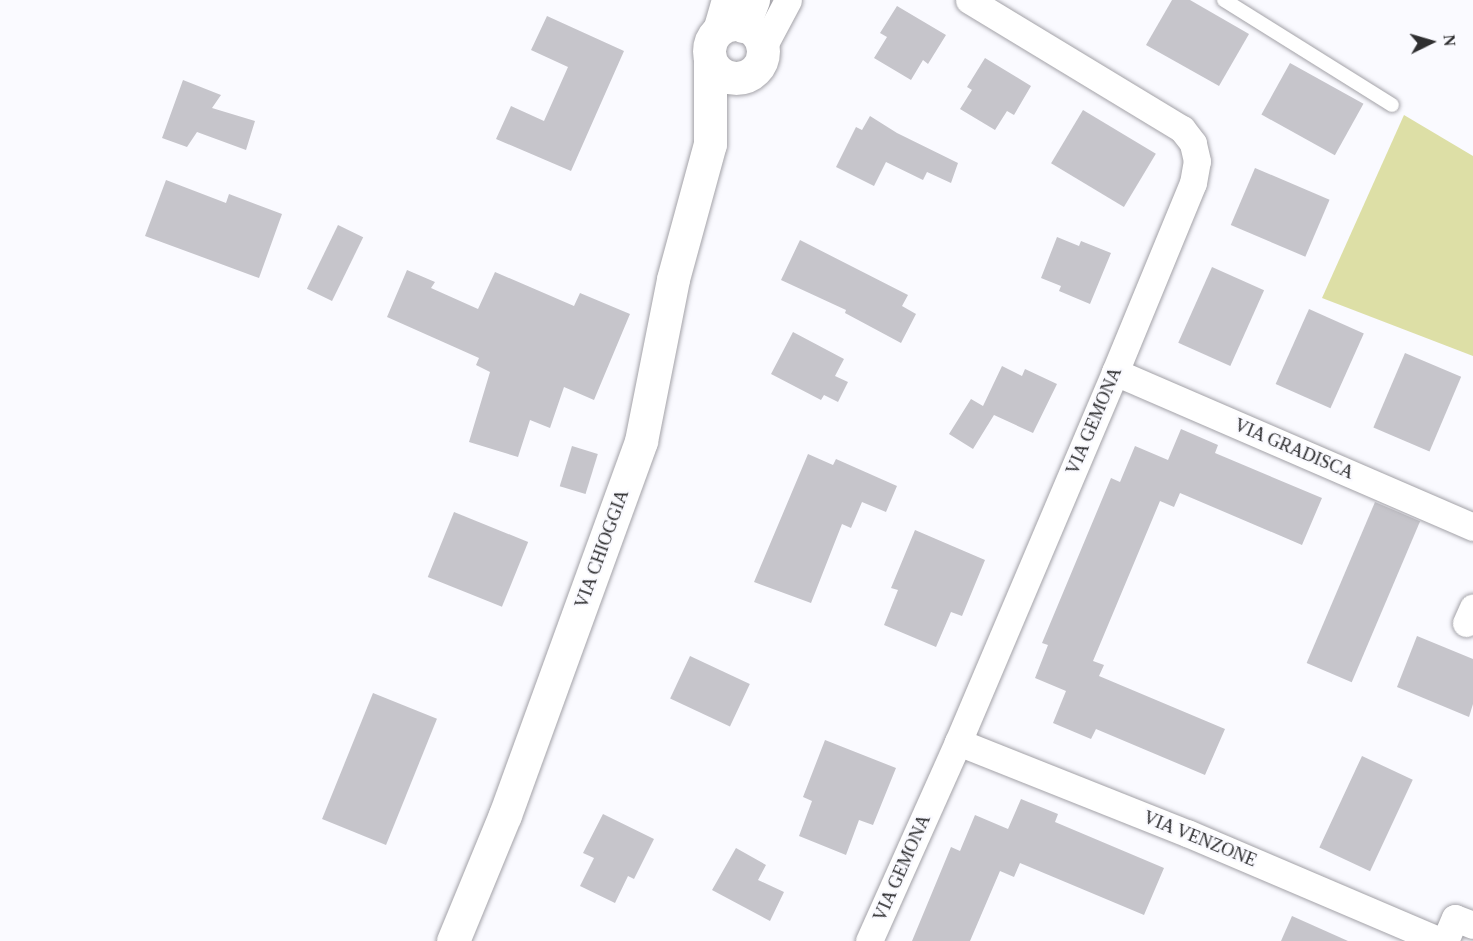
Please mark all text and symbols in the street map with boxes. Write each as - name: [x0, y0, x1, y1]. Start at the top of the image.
- north arrow: [1401, 12, 1461, 72]
- text: N: [1440, 34, 1458, 47]
- street label: VIA GEMONA: [1061, 364, 1127, 478]
- street label: VIA GRADISCA: [1231, 414, 1357, 484]
- street label: VIA CHIOGGIA: [570, 486, 634, 612]
- street label: VIA VENZONE: [1140, 806, 1260, 872]
- street label: VIA GEMONA: [869, 811, 935, 925]

